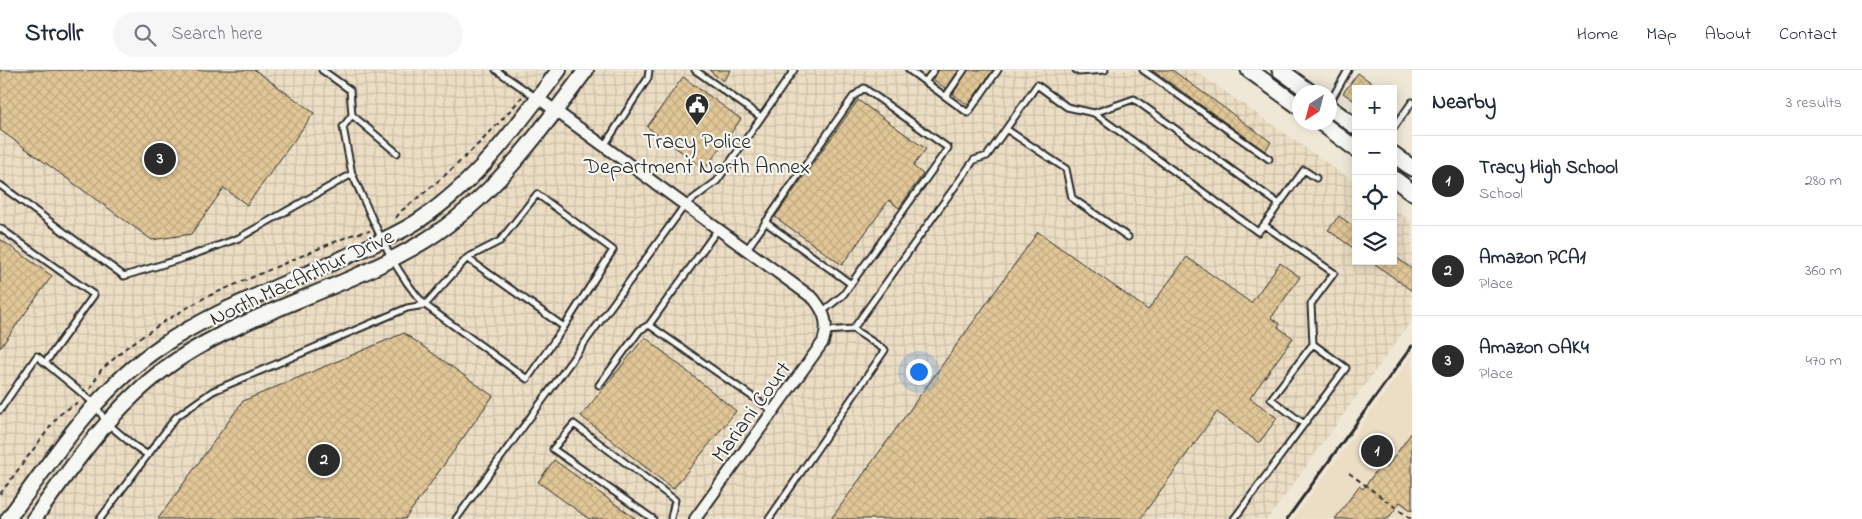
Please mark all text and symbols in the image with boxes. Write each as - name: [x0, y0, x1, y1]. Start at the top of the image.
- search box: [113, 12, 463, 57]
- text: Strollr: [25, 17, 83, 52]
- icon: search: [131, 21, 159, 49]
- text: Search here: [171, 21, 262, 48]
- text: Home: [1577, 22, 1618, 48]
- text: Map: [1646, 22, 1677, 48]
- text: About: [1705, 22, 1751, 48]
- text: Contact: [1779, 22, 1837, 48]
- north arrow: [1292, 85, 1337, 130]
- map controls: [1352, 85, 1397, 265]
- button: +: [1352, 85, 1397, 130]
- text: Nearby: [1432, 88, 1496, 118]
- text: 3 results: [1786, 91, 1842, 115]
- public building icon: Tracy Police Department North Annex: [684, 92, 710, 126]
- place label: Tracy Police Department North Annex: [583, 127, 810, 184]
- button: −: [1352, 130, 1397, 175]
- pin: 3: [144, 140, 176, 178]
- text: Tracy High School: [1479, 155, 1618, 182]
- text: 1: [1445, 169, 1451, 193]
- text: 280 m: [1805, 169, 1842, 193]
- button: locate: [1352, 175, 1397, 220]
- text: School: [1479, 182, 1523, 206]
- button: layers: [1352, 220, 1397, 265]
- street label: North MacArthur Drive: [205, 222, 400, 336]
- text: Amazon PCA1: [1479, 245, 1586, 272]
- text: 2: [1444, 259, 1452, 283]
- text: 360 m: [1805, 259, 1842, 283]
- text: Place: [1479, 272, 1513, 296]
- text: Amazon OAK4: [1479, 335, 1589, 362]
- text: 3: [1445, 349, 1451, 373]
- text: 470 m: [1805, 349, 1842, 373]
- street label: Mariani Court: [705, 355, 801, 470]
- your location: [906, 359, 932, 385]
- text: Place: [1479, 362, 1513, 386]
- pin: 1: [1361, 432, 1393, 470]
- pin: 2: [308, 441, 340, 479]

